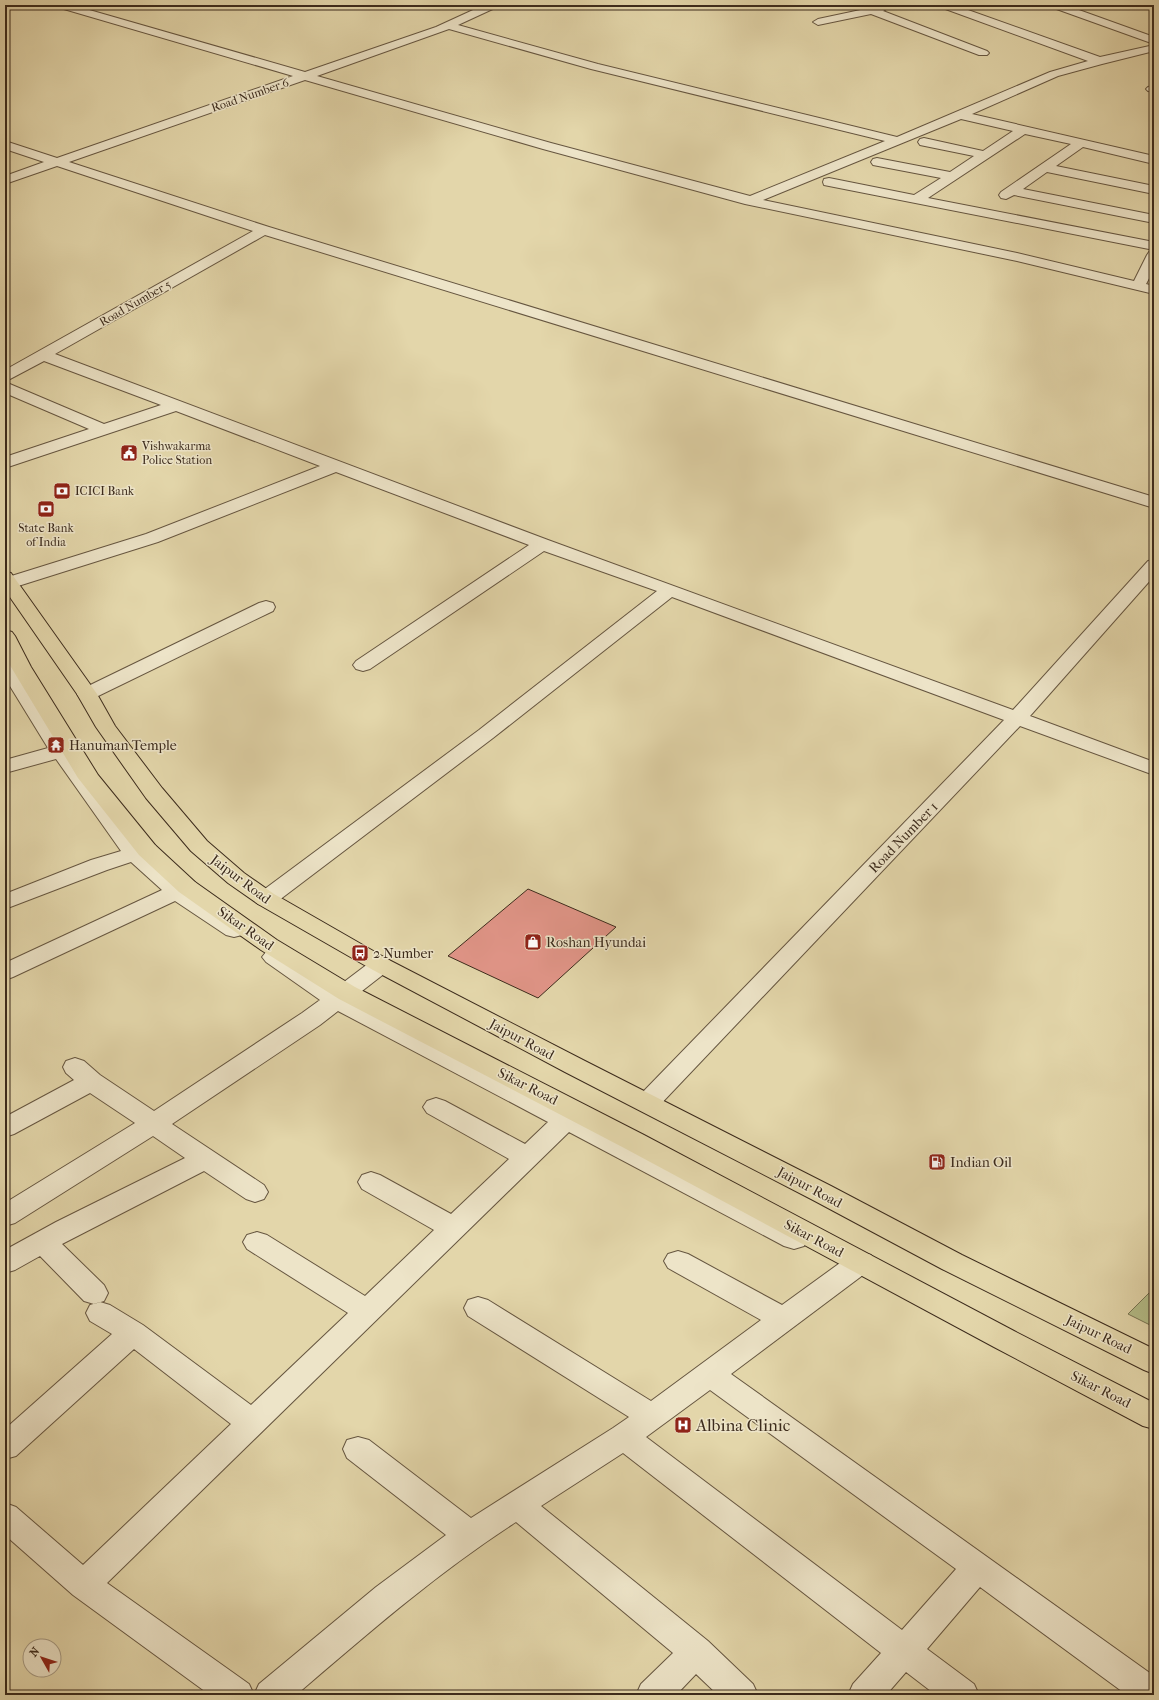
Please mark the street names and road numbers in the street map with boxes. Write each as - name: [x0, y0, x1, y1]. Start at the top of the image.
- street label: Road Number 6: [209, 75, 291, 115]
- street label: Road Number 5: [97, 277, 173, 329]
- street label: Road Number 1: [865, 798, 942, 876]
- street label: Jaipur Road: [206, 851, 275, 908]
- street label: Sikar Road: [214, 903, 278, 954]
- street label: Jaipur Road: [485, 1015, 557, 1064]
- street label: Sikar Road: [495, 1064, 561, 1109]
- street label: Jaipur Road: [773, 1163, 845, 1212]
- street label: Sikar Road: [781, 1216, 847, 1261]
- street label: Jaipur Road: [1062, 1311, 1135, 1358]
- street label: Sikar Road: [1068, 1367, 1134, 1412]

